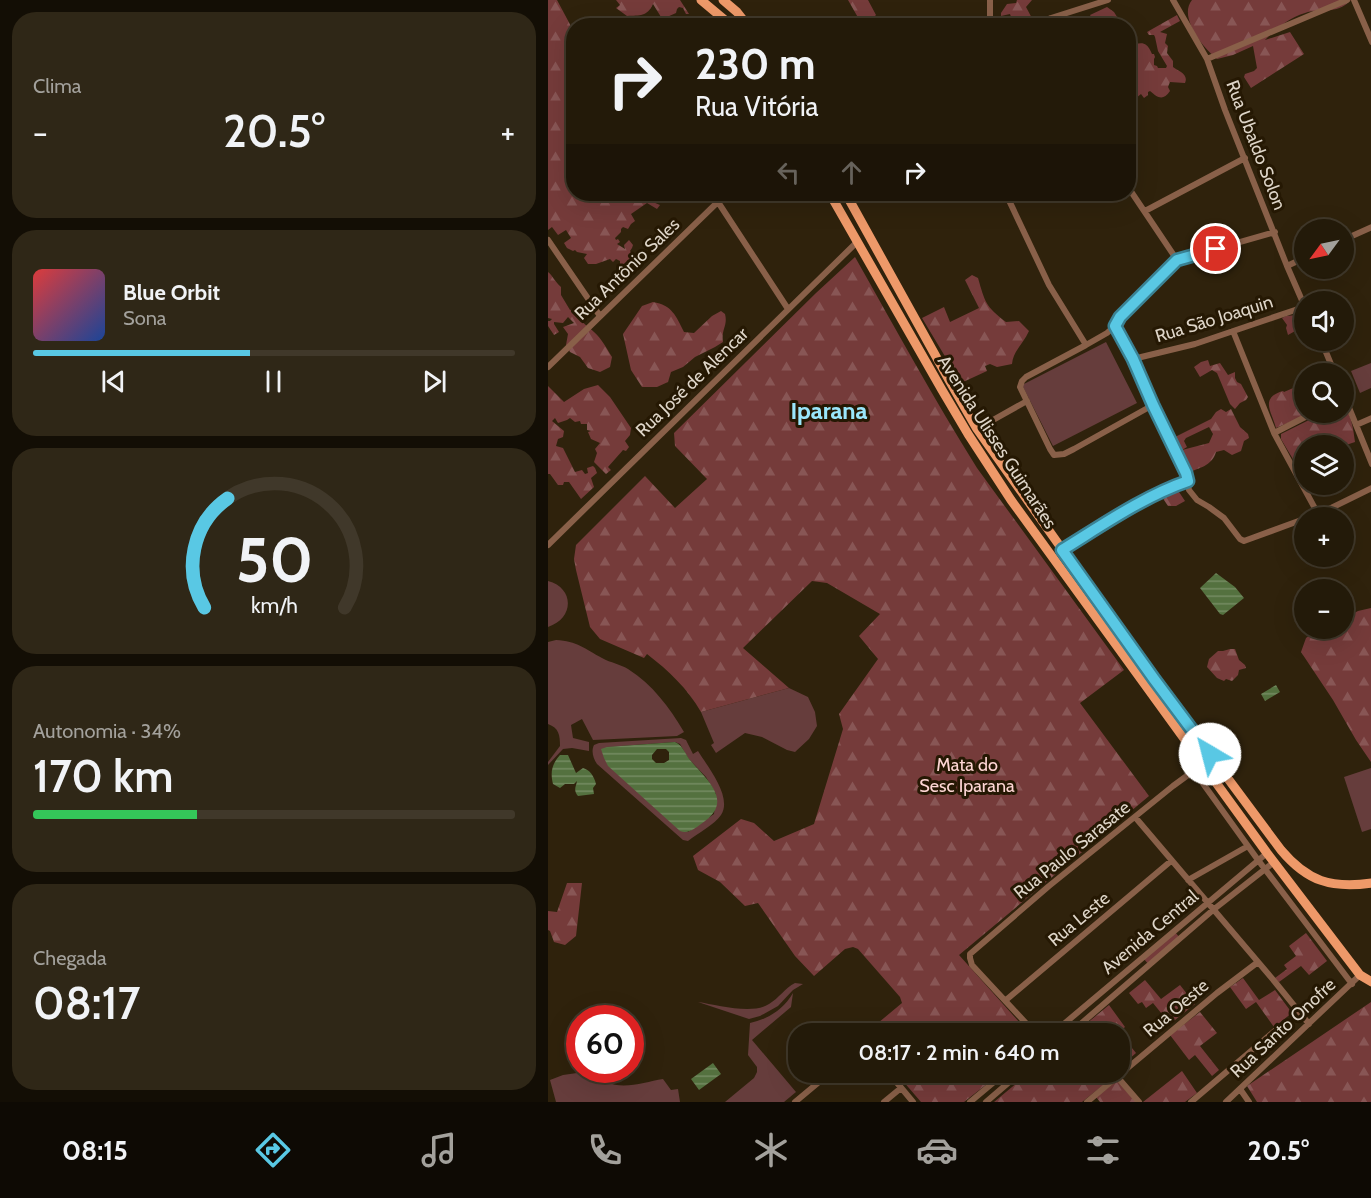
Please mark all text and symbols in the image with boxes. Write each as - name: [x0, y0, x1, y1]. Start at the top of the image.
- text: 230 m: [695, 38, 815, 90]
- icon: right: [596, 42, 674, 120]
- text: Clima: [33, 74, 81, 98]
- street label: Rua Ubaldo Solon: [1221, 77, 1291, 213]
- text: Rua Vitória: [695, 90, 819, 123]
- text: 20.5°: [223, 104, 325, 158]
- text: −: [33, 112, 48, 152]
- text: +: [500, 112, 515, 152]
- icon: left: [772, 156, 805, 189]
- icon: ahead: [835, 156, 868, 189]
- icon: right: [898, 156, 931, 189]
- street label: Rua Antônio Sales: [570, 213, 684, 325]
- north arrow: [1294, 219, 1354, 279]
- map controls: [1294, 219, 1354, 639]
- pin: [1190, 223, 1241, 274]
- icon: arrive: [1199, 232, 1232, 265]
- text: Blue Orbit: [123, 279, 220, 306]
- street label: Rua São Joaquin: [1152, 291, 1276, 347]
- button: sound: [1294, 291, 1354, 351]
- text: Sona: [123, 306, 166, 330]
- street label: Rua José de Alencar: [631, 323, 753, 441]
- street label: Avenida Ulisses Guimarães: [933, 351, 1061, 533]
- button: search: [1294, 363, 1354, 423]
- icon: previous: [97, 365, 130, 398]
- icon: pause: [257, 365, 290, 398]
- icon: next: [418, 365, 451, 398]
- district label: Iparana: [790, 396, 868, 425]
- button: layers: [1294, 435, 1354, 495]
- button: +: [1294, 507, 1354, 567]
- text: 50: [235, 522, 313, 598]
- button: −: [1294, 579, 1354, 639]
- text: km/h: [251, 592, 297, 618]
- text: Autonomia · 34%: [33, 719, 181, 743]
- position arrow: [1178, 722, 1242, 786]
- text: 170 km: [33, 749, 174, 803]
- park label: Mata do Sesc Iparana: [919, 754, 1015, 797]
- street label: Rua Paulo Sarasate: [1009, 796, 1135, 904]
- street label: Avenida Central: [1097, 885, 1203, 979]
- street label: Rua Leste: [1044, 887, 1114, 951]
- text: Chegada: [33, 946, 107, 970]
- street label: Rua Oeste: [1139, 974, 1213, 1042]
- street label: Rua Santo Onofre: [1226, 974, 1340, 1082]
- text: 08:17: [33, 976, 140, 1030]
- speed limit sign: 60: [566, 1005, 644, 1083]
- text: 08:17 · 2 min · 640 m: [859, 1039, 1059, 1066]
- icon: directions: [252, 1129, 294, 1171]
- icon: music: [418, 1129, 460, 1171]
- icon: phone: [584, 1129, 626, 1171]
- icon: climate: [750, 1129, 792, 1171]
- icon: car: [916, 1129, 958, 1171]
- icon: filters: [1082, 1129, 1124, 1171]
- text: 08:15: [62, 1134, 128, 1167]
- text: 20.5°: [1248, 1134, 1309, 1167]

